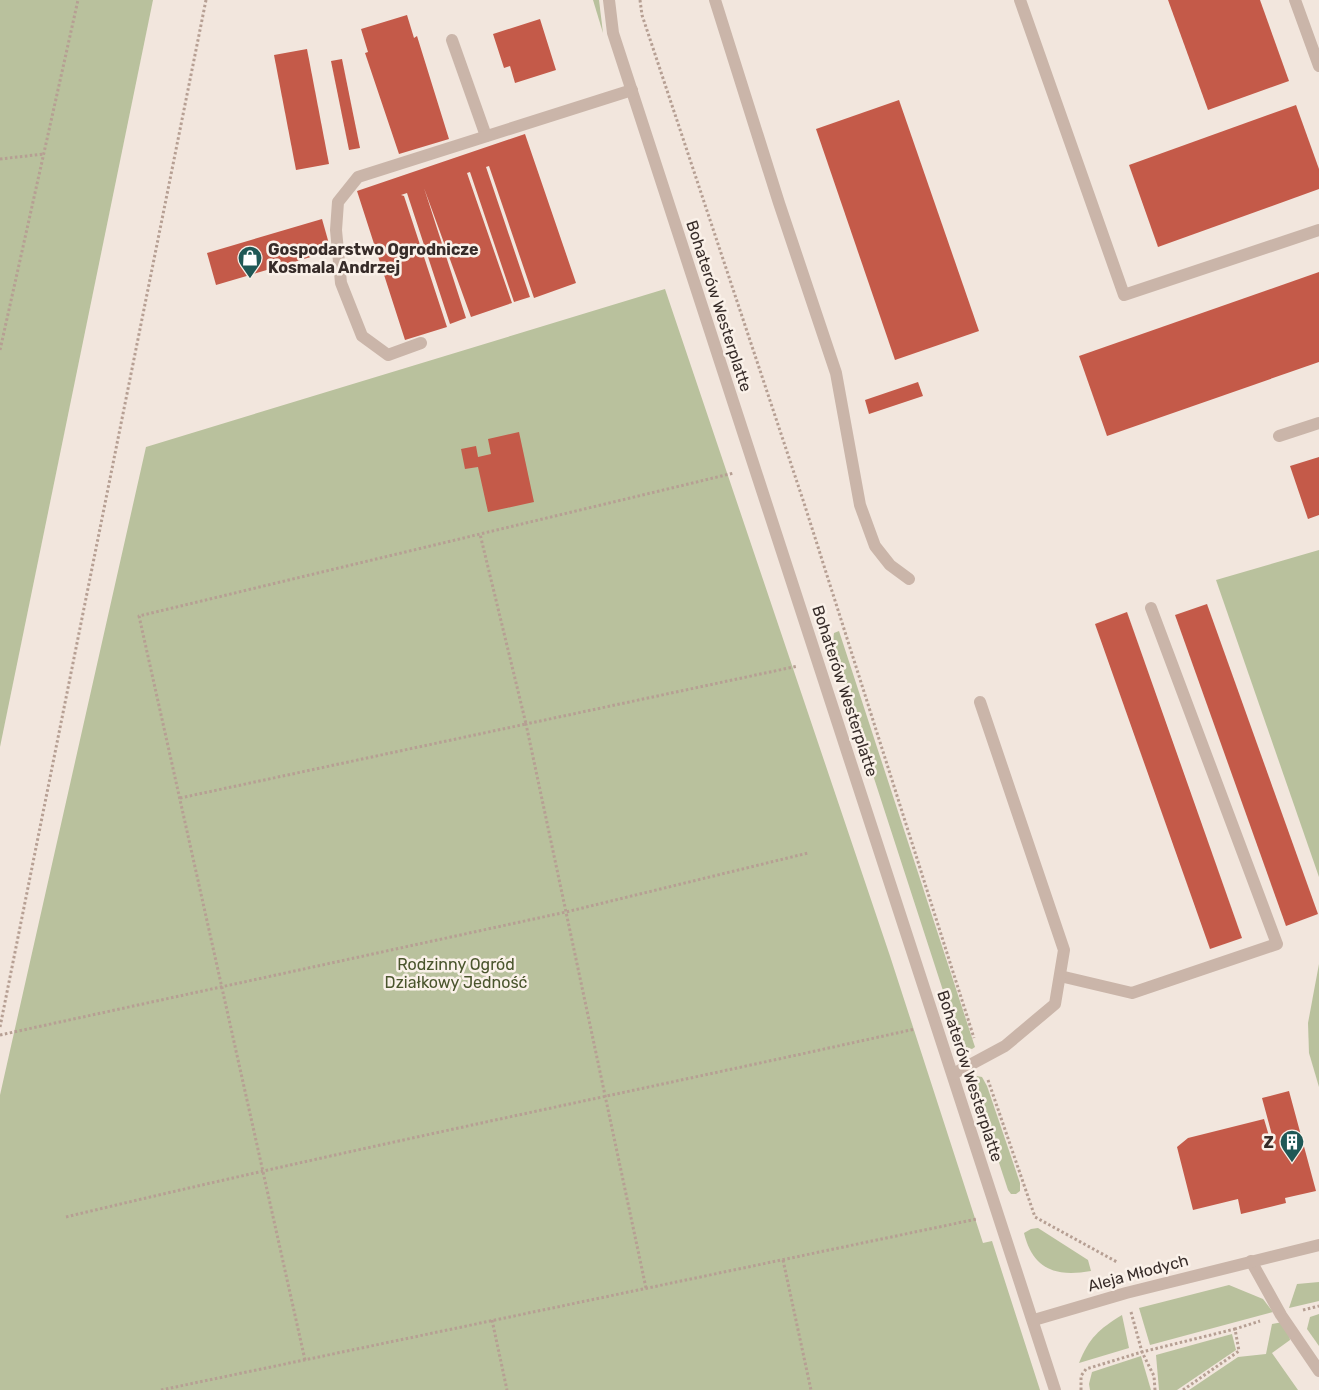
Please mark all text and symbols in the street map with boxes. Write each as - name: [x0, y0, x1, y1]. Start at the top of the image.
- street label: Bohaterów Westerplatte: [682, 218, 756, 394]
- place label: Gospodarstwo Ogrodnicze Kosmala Andrzej: [268, 240, 479, 277]
- shop icon: Gospodarstwo Ogrodnicze Kosmala Andrzej: [237, 245, 263, 279]
- street label: Bohaterów Westerplatte: [808, 603, 882, 779]
- park label: Rodzinny Ogród Działkowy Jedność: [385, 955, 528, 992]
- street label: Bohaterów Westerplatte: [933, 988, 1007, 1164]
- building icon: Z: [1279, 1129, 1305, 1163]
- place label: Z: [1264, 1133, 1274, 1152]
- street label: Aleja Młodych: [1086, 1250, 1190, 1296]

